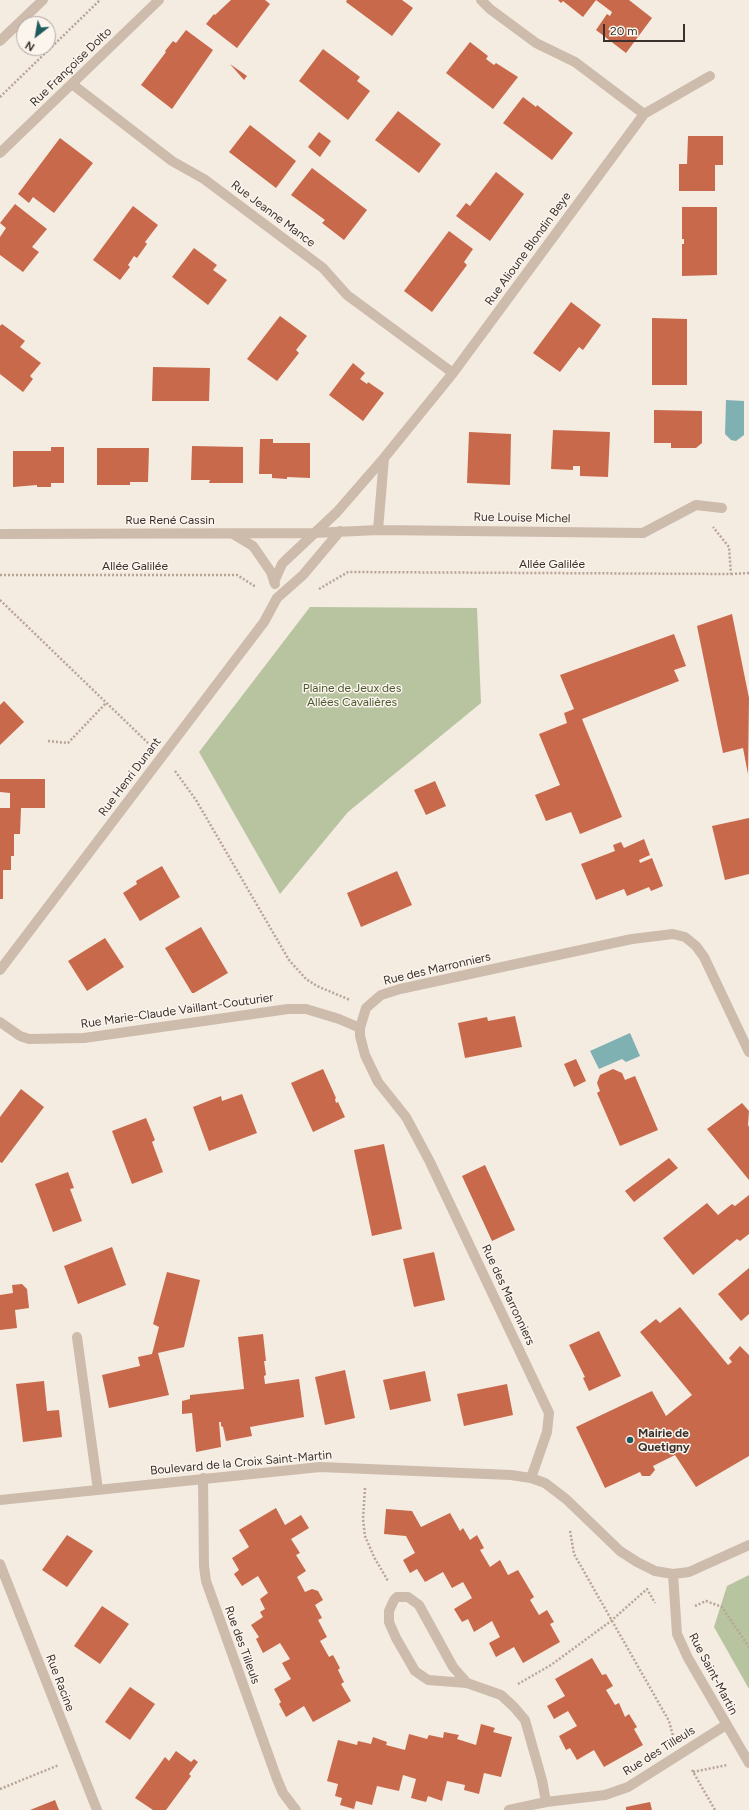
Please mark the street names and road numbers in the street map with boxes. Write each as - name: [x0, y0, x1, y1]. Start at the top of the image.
- street label: Rue Françoise Dolto: [27, 24, 115, 110]
- street label: Rue Jeanne Mance: [228, 178, 318, 250]
- street label: Rue Alioune Blondin Beye: [482, 189, 574, 309]
- street label: Rue Louise Michel: [473, 510, 571, 526]
- street label: Rue René Cassin: [125, 513, 215, 527]
- street label: Allée Galilée: [519, 557, 585, 571]
- street label: Allée Galilée: [102, 559, 168, 573]
- street label: Rue Henri Dunant: [96, 735, 164, 819]
- street label: Rue des Marronniers: [382, 950, 492, 988]
- street label: Rue Marie-Claude Vaillant-Couturier: [80, 990, 274, 1032]
- street label: Rue des Marronniers: [478, 1242, 538, 1348]
- street label: Boulevard de la Croix Saint-Martin: [149, 1448, 333, 1478]
- street label: Rue des Tilleuls: [221, 1604, 263, 1686]
- street label: Rue Saint-Martin: [685, 1631, 741, 1717]
- street label: Rue Racine: [43, 1652, 77, 1714]
- street label: Rue des Tilleuls: [620, 1723, 698, 1779]

